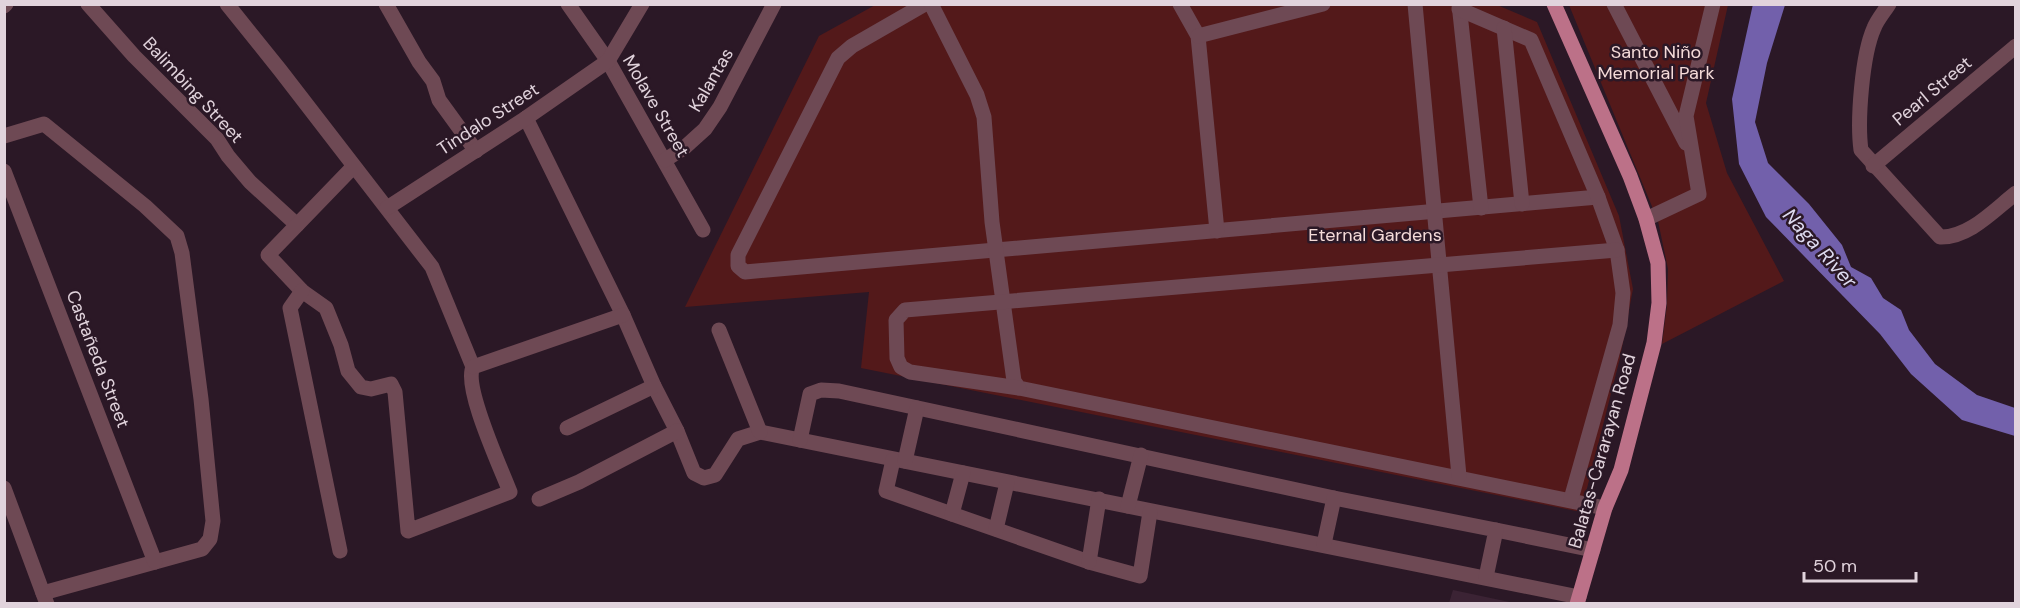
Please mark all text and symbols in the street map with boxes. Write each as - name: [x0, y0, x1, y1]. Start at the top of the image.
- street label: Balimbing Street: [138, 32, 248, 148]
- park label: Santo Niño Memorial Park: [1597, 40, 1715, 85]
- street label: Kalantas: [683, 44, 739, 116]
- street label: Molave Street: [617, 50, 695, 162]
- street label: Pearl Street: [1887, 51, 1977, 131]
- street label: Tindalo Street: [433, 77, 543, 161]
- water label: Naga River: [1777, 203, 1863, 294]
- park label: Eternal Gardens: [1308, 223, 1442, 247]
- street label: Castañeda Street: [61, 287, 135, 431]
- street label: Balatas-Cararayan Road: [1563, 351, 1641, 551]
- scale bar: [1804, 545, 1916, 583]
- text: 50 m: [1813, 554, 1857, 578]

